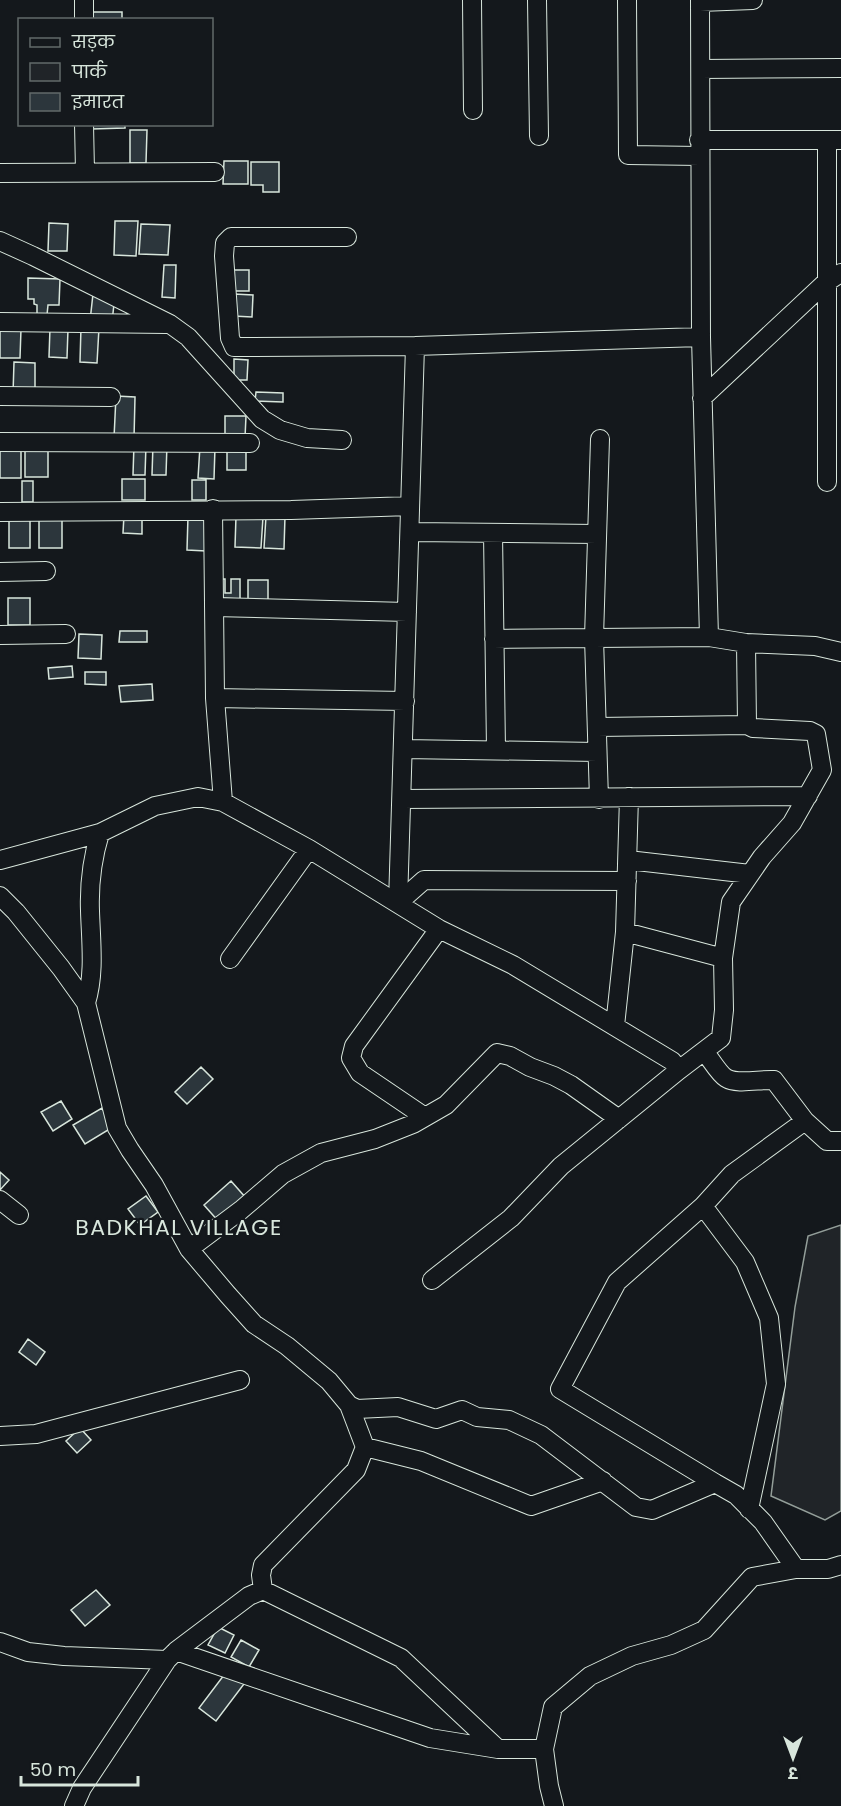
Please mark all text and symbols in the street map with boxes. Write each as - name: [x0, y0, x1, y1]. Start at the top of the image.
- legend: [18, 18, 213, 126]
- text: सड़क: [71, 29, 116, 54]
- text: पार्क: [71, 59, 108, 84]
- text: इमारत: [71, 89, 125, 114]
- district label: BADKHAL VILLAGE: [75, 1212, 283, 1243]
- north arrow: [763, 1728, 823, 1788]
- scale bar: [21, 1749, 138, 1787]
- text: 50 m: [30, 1757, 76, 1782]
- text: उ: [788, 1761, 799, 1784]

